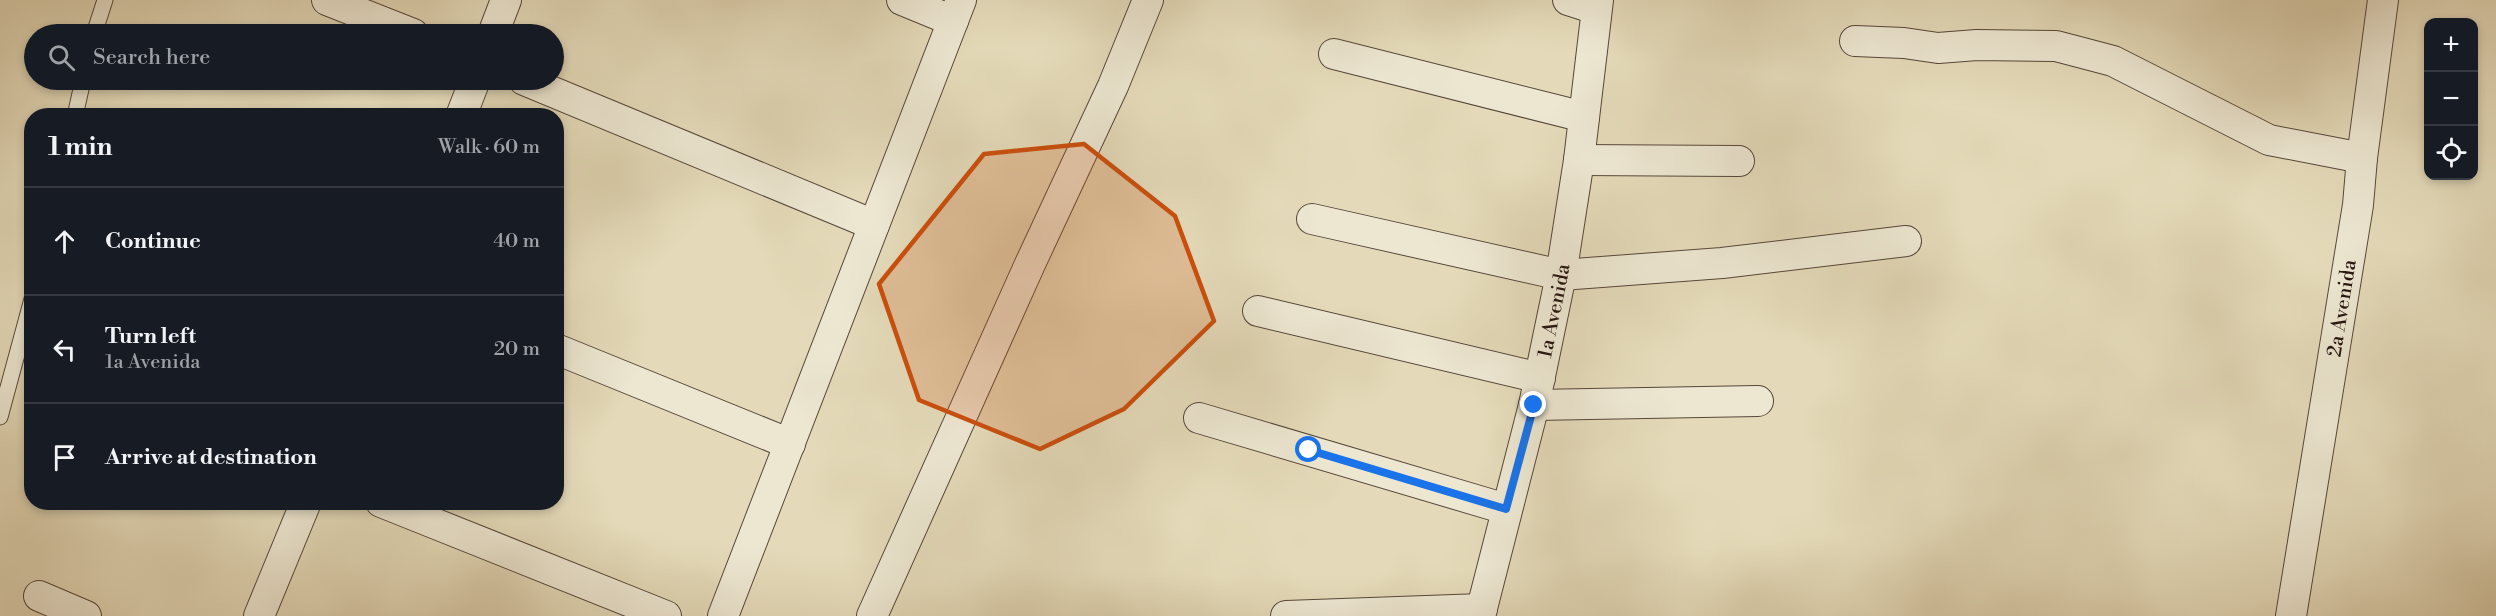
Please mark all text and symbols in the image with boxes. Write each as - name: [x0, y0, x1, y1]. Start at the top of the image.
- map controls: [2424, 18, 2478, 180]
- button: +: [2424, 18, 2478, 72]
- search box: [24, 24, 564, 90]
- icon: search: [45, 41, 78, 74]
- text: Search here: [93, 44, 210, 71]
- button: −: [2424, 72, 2478, 126]
- button: locate: [2424, 126, 2478, 180]
- text: 1 min: [48, 131, 113, 163]
- text: Walk · 60 m: [438, 135, 540, 160]
- icon: ahead: [48, 225, 81, 258]
- text: Continue: [105, 228, 201, 255]
- text: 40 m: [493, 229, 540, 254]
- street label: 2a Avenida: [2322, 257, 2363, 359]
- street label: 1a Avenida: [1533, 261, 1577, 360]
- text: Turn left: [105, 323, 196, 350]
- icon: left: [48, 333, 81, 366]
- text: 20 m: [494, 337, 540, 362]
- text: 1a Avenida: [105, 350, 200, 375]
- route end: [1520, 391, 1546, 417]
- route start: [1295, 436, 1321, 462]
- icon: arrive: [48, 441, 81, 474]
- text: Arrive at destination: [105, 444, 317, 471]

